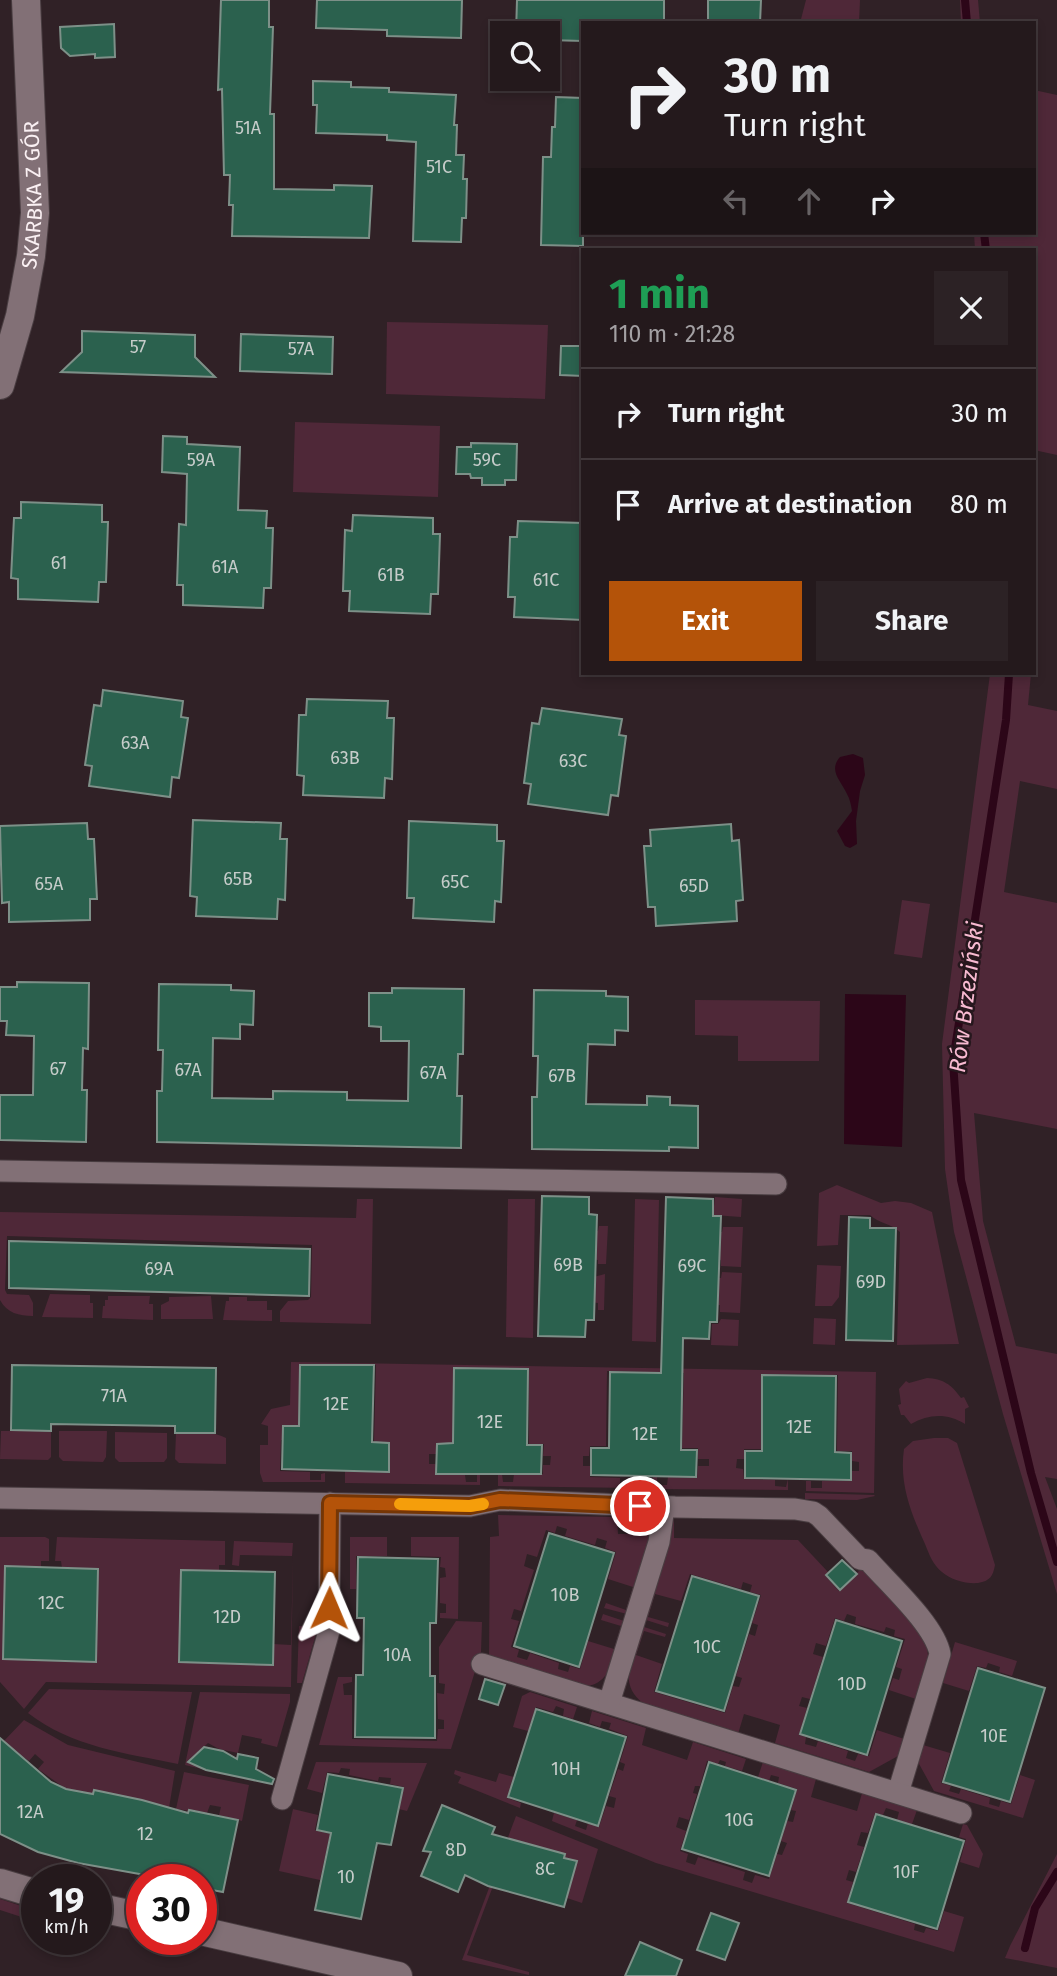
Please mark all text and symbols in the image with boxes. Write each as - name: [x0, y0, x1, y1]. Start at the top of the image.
- map controls: [490, 21, 560, 91]
- button: search: [490, 21, 560, 91]
- text: 30 m: [724, 46, 831, 105]
- icon: right: [609, 49, 700, 140]
- text: Turn right: [724, 106, 866, 144]
- house number: 51A: [235, 117, 262, 139]
- street label: SKARBKA Z GÓR: [16, 120, 48, 271]
- house number: 51C: [426, 156, 452, 178]
- icon: left: [717, 182, 755, 220]
- icon: ahead: [790, 182, 828, 220]
- icon: right: [863, 182, 901, 220]
- text: 1 min: [609, 269, 710, 319]
- button: close: [934, 271, 1008, 345]
- text: 110 m · 21:28: [609, 320, 735, 348]
- house number: 57: [130, 336, 146, 358]
- house number: 57A: [288, 338, 315, 360]
- icon: right: [609, 395, 647, 433]
- text: Turn right: [668, 398, 785, 429]
- text: 30 m: [951, 398, 1008, 429]
- house number: 59A: [187, 449, 216, 471]
- house number: 59C: [473, 449, 501, 471]
- icon: arrive: [609, 486, 647, 524]
- text: Arrive at destination: [668, 489, 912, 520]
- text: 80 m: [950, 489, 1008, 520]
- house number: 61: [51, 552, 67, 574]
- house number: 61A: [212, 556, 239, 578]
- house number: 61B: [377, 564, 405, 586]
- house number: 61C: [533, 569, 559, 591]
- button: Exit: [609, 581, 802, 661]
- button: Share: [816, 581, 1008, 661]
- house number: 63A: [121, 732, 150, 754]
- house number: 63B: [330, 747, 360, 769]
- house number: 63C: [559, 750, 587, 772]
- house number: 65B: [223, 868, 253, 890]
- house number: 65C: [441, 871, 469, 893]
- house number: 65A: [35, 873, 64, 895]
- house number: 65D: [679, 875, 709, 897]
- water label: Rów Brzeziński: [943, 919, 989, 1074]
- house number: 67: [49, 1058, 67, 1080]
- house number: 67A: [175, 1059, 202, 1081]
- house number: 67A: [420, 1062, 447, 1084]
- house number: 67B: [548, 1065, 576, 1087]
- house number: 69B: [553, 1254, 583, 1276]
- house number: 69C: [678, 1255, 706, 1277]
- house number: 69A: [145, 1258, 174, 1280]
- house number: 69D: [856, 1271, 886, 1293]
- house number: 71A: [101, 1385, 128, 1407]
- house number: 12E: [323, 1393, 349, 1415]
- house number: 12E: [477, 1411, 503, 1433]
- house number: 12E: [786, 1416, 812, 1438]
- house number: 12E: [632, 1423, 658, 1445]
- pin: [610, 1476, 670, 1536]
- icon: arrive: [621, 1487, 659, 1525]
- position arrow: [292, 1571, 366, 1645]
- house number: 10B: [551, 1584, 579, 1606]
- house number: 12C: [38, 1592, 64, 1614]
- house number: 12D: [213, 1606, 241, 1628]
- house number: 10C: [693, 1636, 721, 1658]
- house number: 10A: [383, 1644, 412, 1666]
- house number: 10D: [837, 1673, 867, 1695]
- house number: 10E: [980, 1725, 1008, 1747]
- house number: 10H: [551, 1758, 581, 1780]
- house number: 12A: [16, 1801, 44, 1823]
- house number: 10G: [724, 1809, 754, 1831]
- house number: 12: [137, 1823, 153, 1845]
- house number: 8D: [445, 1839, 467, 1861]
- house number: 8C: [535, 1858, 555, 1880]
- house number: 10F: [893, 1861, 919, 1883]
- speed limit sign: 30: [126, 1864, 217, 1955]
- house number: 10: [337, 1866, 355, 1888]
- text: 19: [49, 1879, 84, 1921]
- text: km/h: [44, 1916, 89, 1938]

